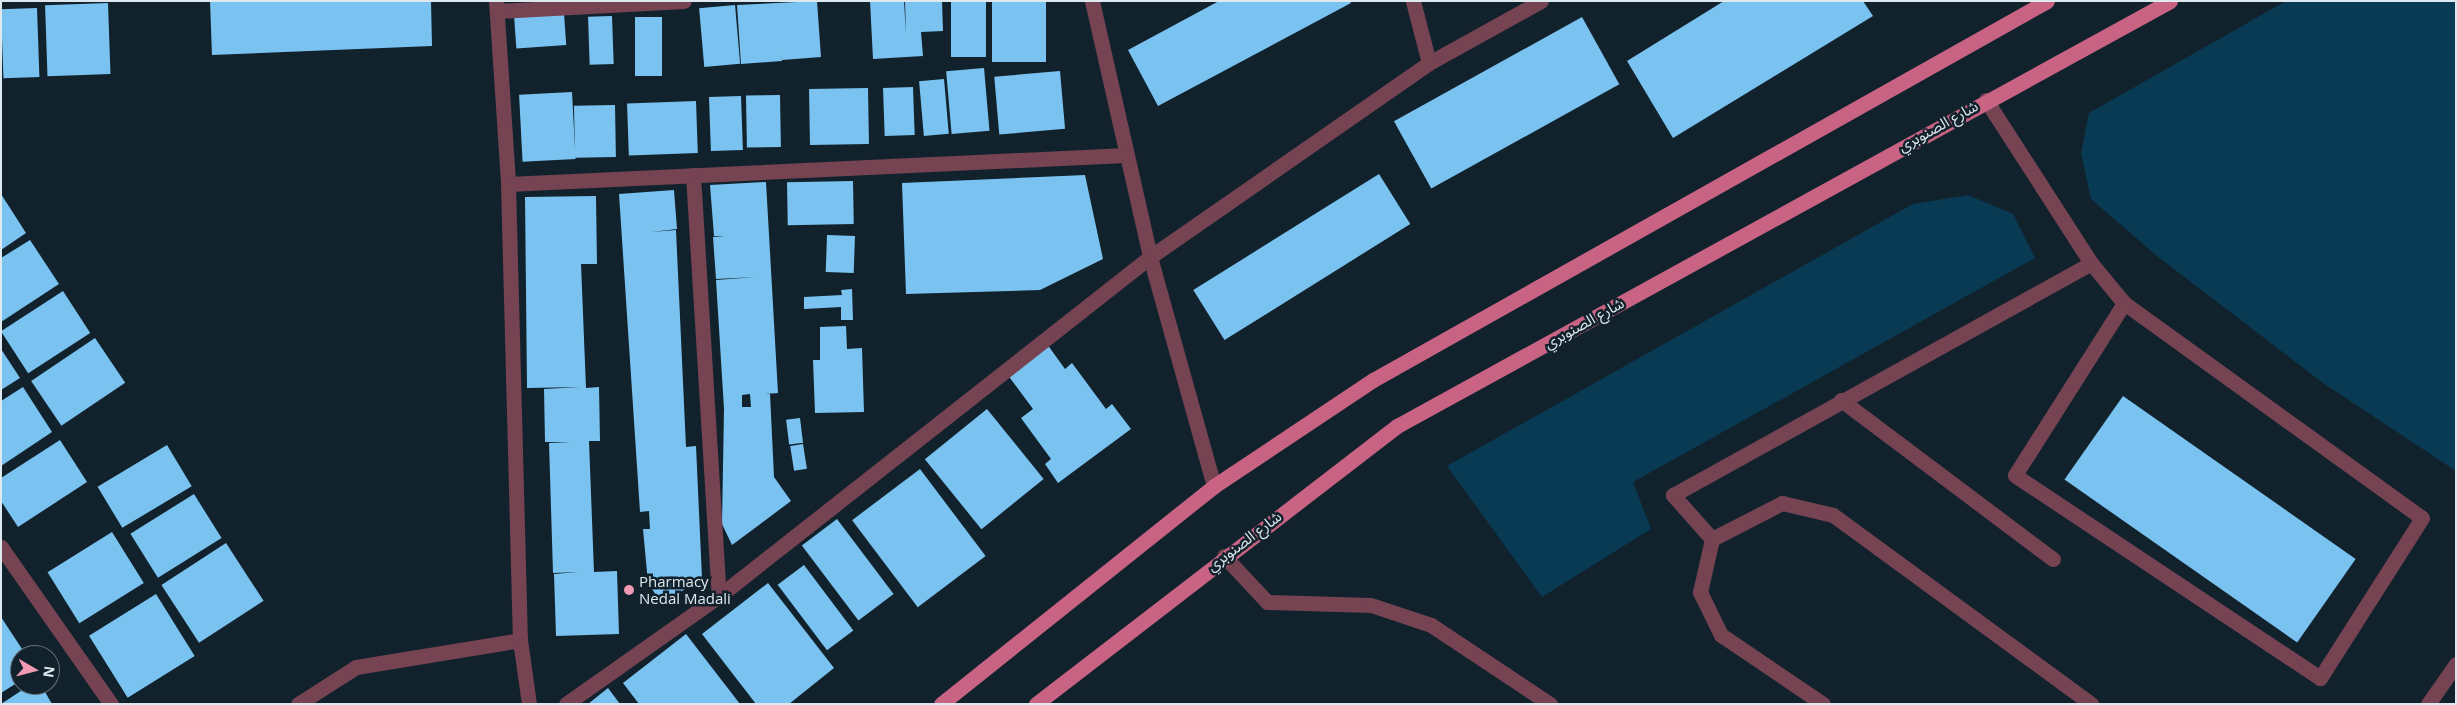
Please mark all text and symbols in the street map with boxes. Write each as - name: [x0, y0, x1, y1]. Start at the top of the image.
- street label: شارع الصنوبري: [1895, 97, 1981, 155]
- street label: شارع الصنوبري: [1541, 294, 1627, 352]
- street label: شارع الصنوبري: [1203, 507, 1285, 575]
- place label: Pharmacy Nedal Madali: [639, 572, 731, 607]
- marker: Pharmacy Nedal Madali: [623, 584, 635, 596]
- north arrow: [10, 645, 60, 695]
- text: N: [39, 665, 60, 679]

